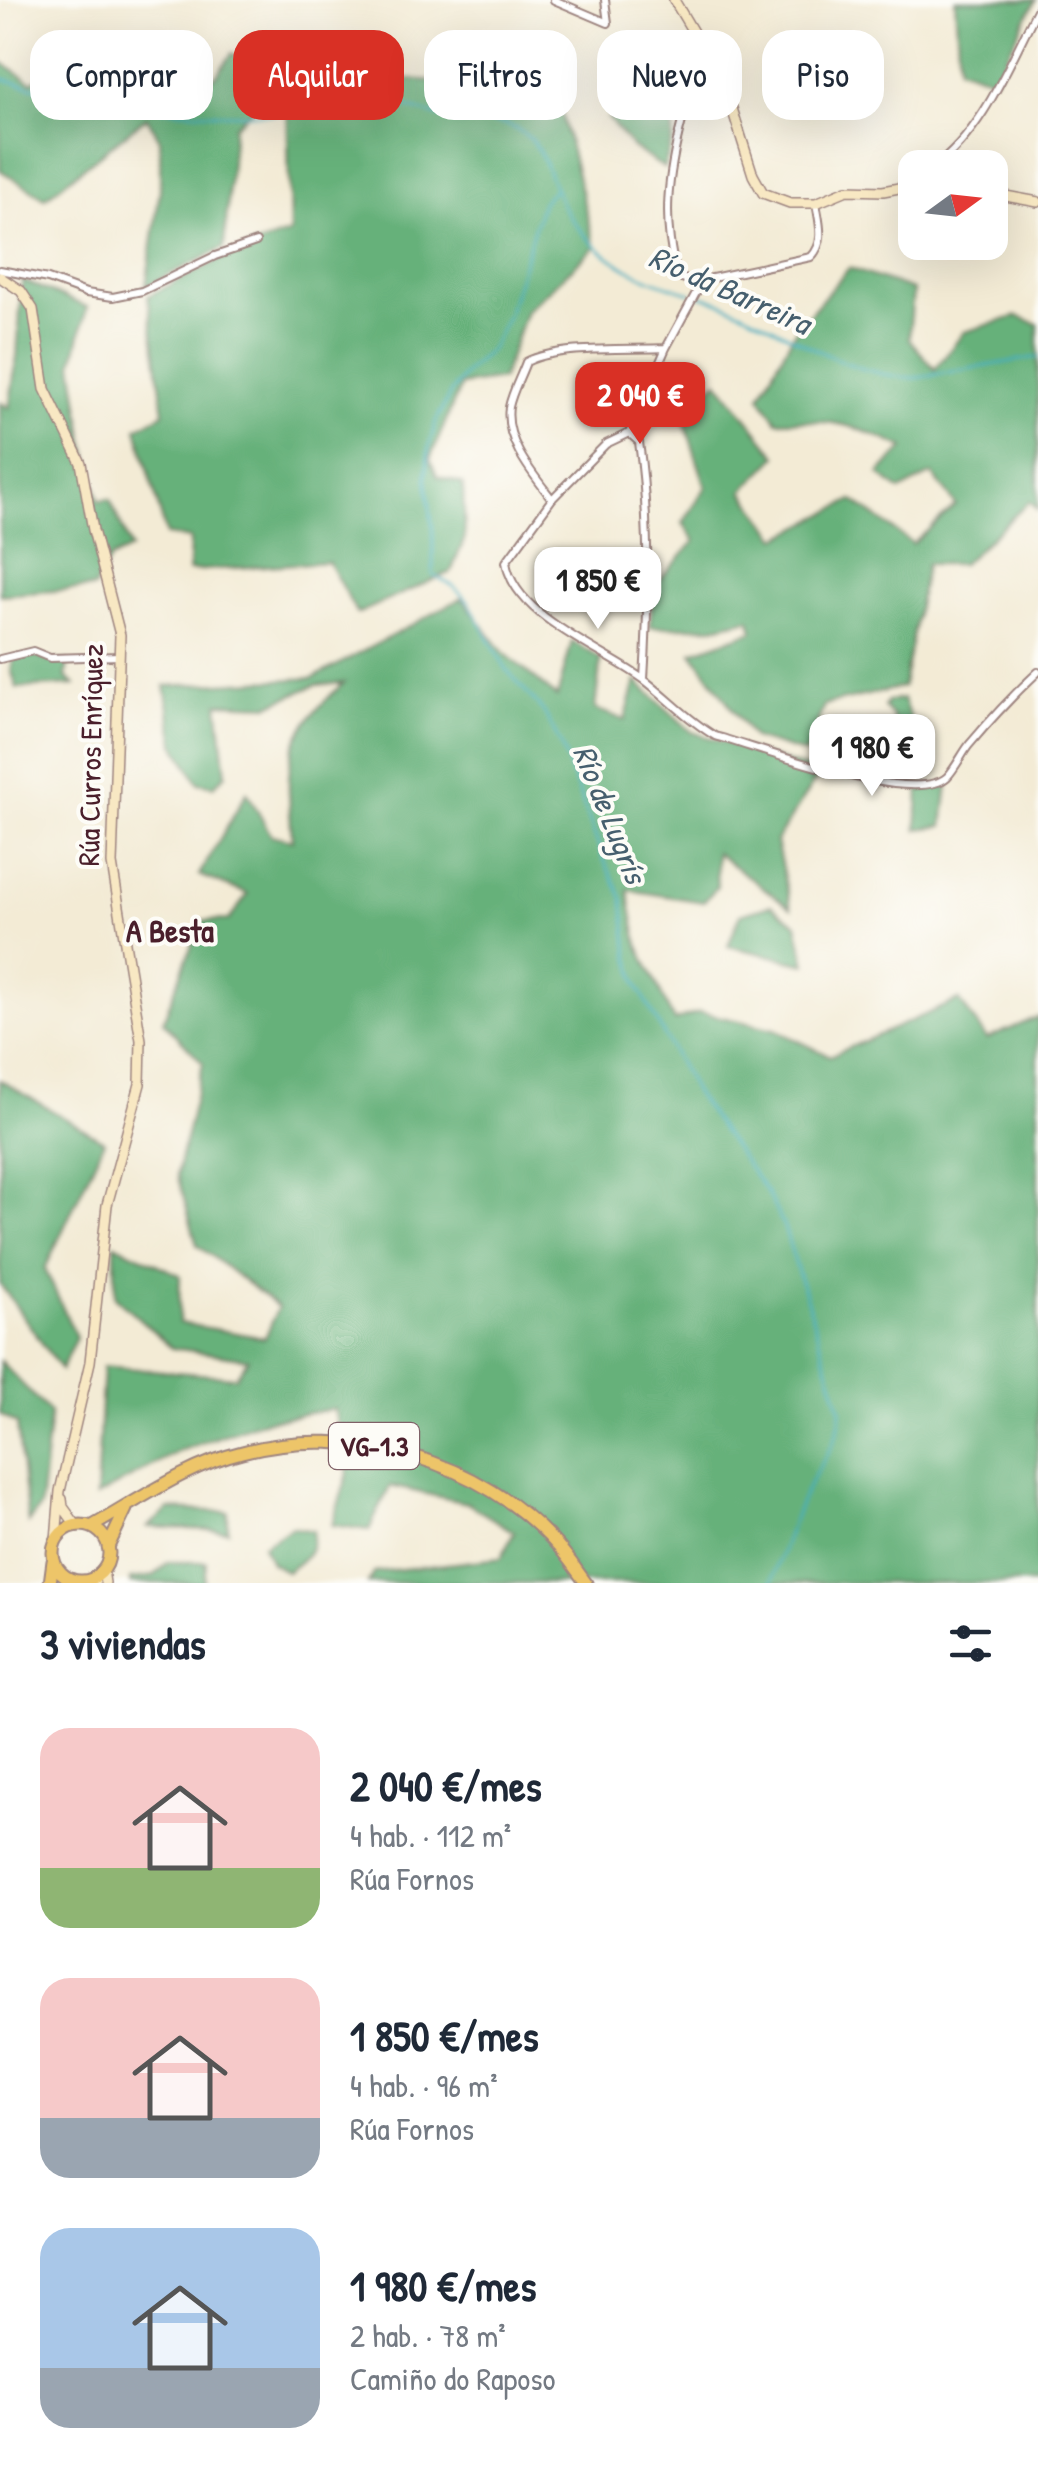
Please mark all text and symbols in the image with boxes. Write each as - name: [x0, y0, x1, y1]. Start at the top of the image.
- chip: Comprar: [30, 30, 213, 120]
- chip: Alquilar: [233, 30, 404, 120]
- chip: Filtros: [424, 30, 577, 120]
- chip: Nuevo: [597, 30, 742, 120]
- chip: Piso: [762, 30, 884, 120]
- north arrow: [898, 150, 1008, 260]
- map controls: [898, 150, 1008, 260]
- water label: Río da Barreira: [643, 235, 821, 346]
- pin: 2 040 €: [548, 362, 732, 447]
- text: 2 040 €: [597, 373, 683, 416]
- pin: 1 850 €: [506, 547, 690, 632]
- text: 1 850 €: [556, 558, 640, 601]
- street label: Rúa Curros Enríquez: [68, 643, 112, 866]
- pin: 1 980 €: [780, 714, 964, 799]
- text: 1 980 €: [831, 725, 913, 768]
- water label: Río de Lugrís: [563, 738, 659, 892]
- district label: A Besta: [126, 909, 214, 952]
- road number: VG-1.3: [329, 1423, 419, 1469]
- text: 3 viviendas: [40, 1615, 206, 1672]
- icon: filters: [943, 1616, 998, 1671]
- text: 2 040 €/mes: [350, 1757, 542, 1814]
- icon: home: [120, 1768, 240, 1888]
- text: 4 hab. · 112 m²: [350, 1814, 511, 1857]
- text: Rúa Fornos: [350, 1857, 474, 1900]
- text: 1 850 €/mes: [350, 2007, 539, 2064]
- icon: home: [120, 2018, 240, 2138]
- text: 4 hab. · 96 m²: [350, 2064, 498, 2107]
- text: Rúa Fornos: [350, 2107, 474, 2150]
- text: 1 980 €/mes: [350, 2257, 536, 2314]
- icon: home: [120, 2268, 240, 2388]
- text: 2 hab. · 78 m²: [350, 2314, 506, 2357]
- text: Camiño do Raposo: [350, 2357, 555, 2400]

